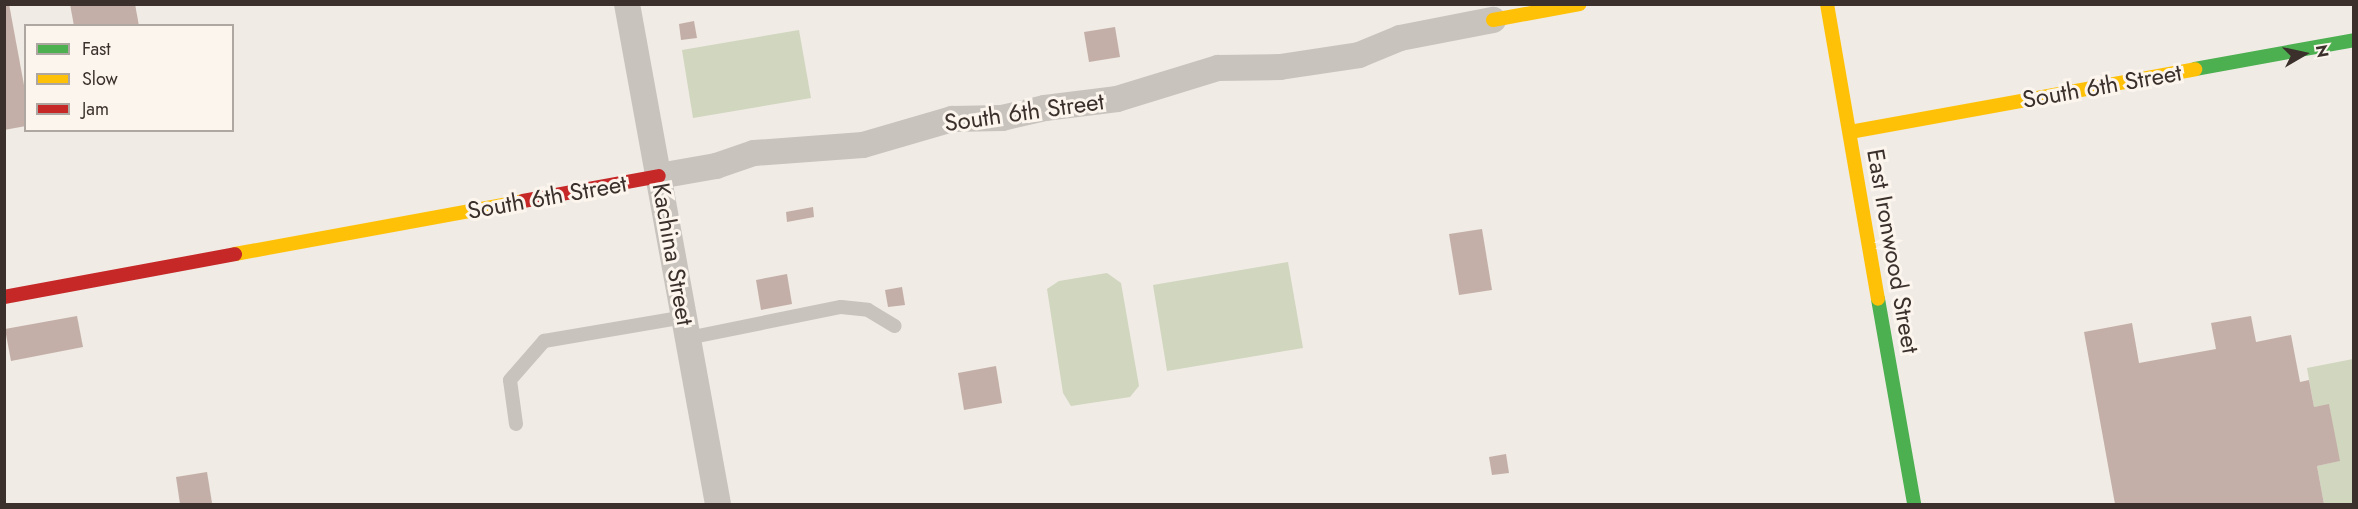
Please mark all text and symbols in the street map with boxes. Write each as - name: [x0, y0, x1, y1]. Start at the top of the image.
- legend: [24, 24, 234, 132]
- north arrow: [2274, 24, 2334, 84]
- text: Fast: [82, 36, 111, 62]
- text: N: [2310, 43, 2335, 59]
- street label: South 6th Street: [2020, 58, 2184, 114]
- text: Slow: [82, 66, 118, 92]
- street label: South 6th Street: [942, 87, 1106, 137]
- text: Jam: [82, 96, 109, 122]
- street label: East Ironwood Street: [1861, 147, 1925, 355]
- street label: South 6th Street: [465, 169, 629, 225]
- street label: Kachina Street: [646, 181, 700, 327]

